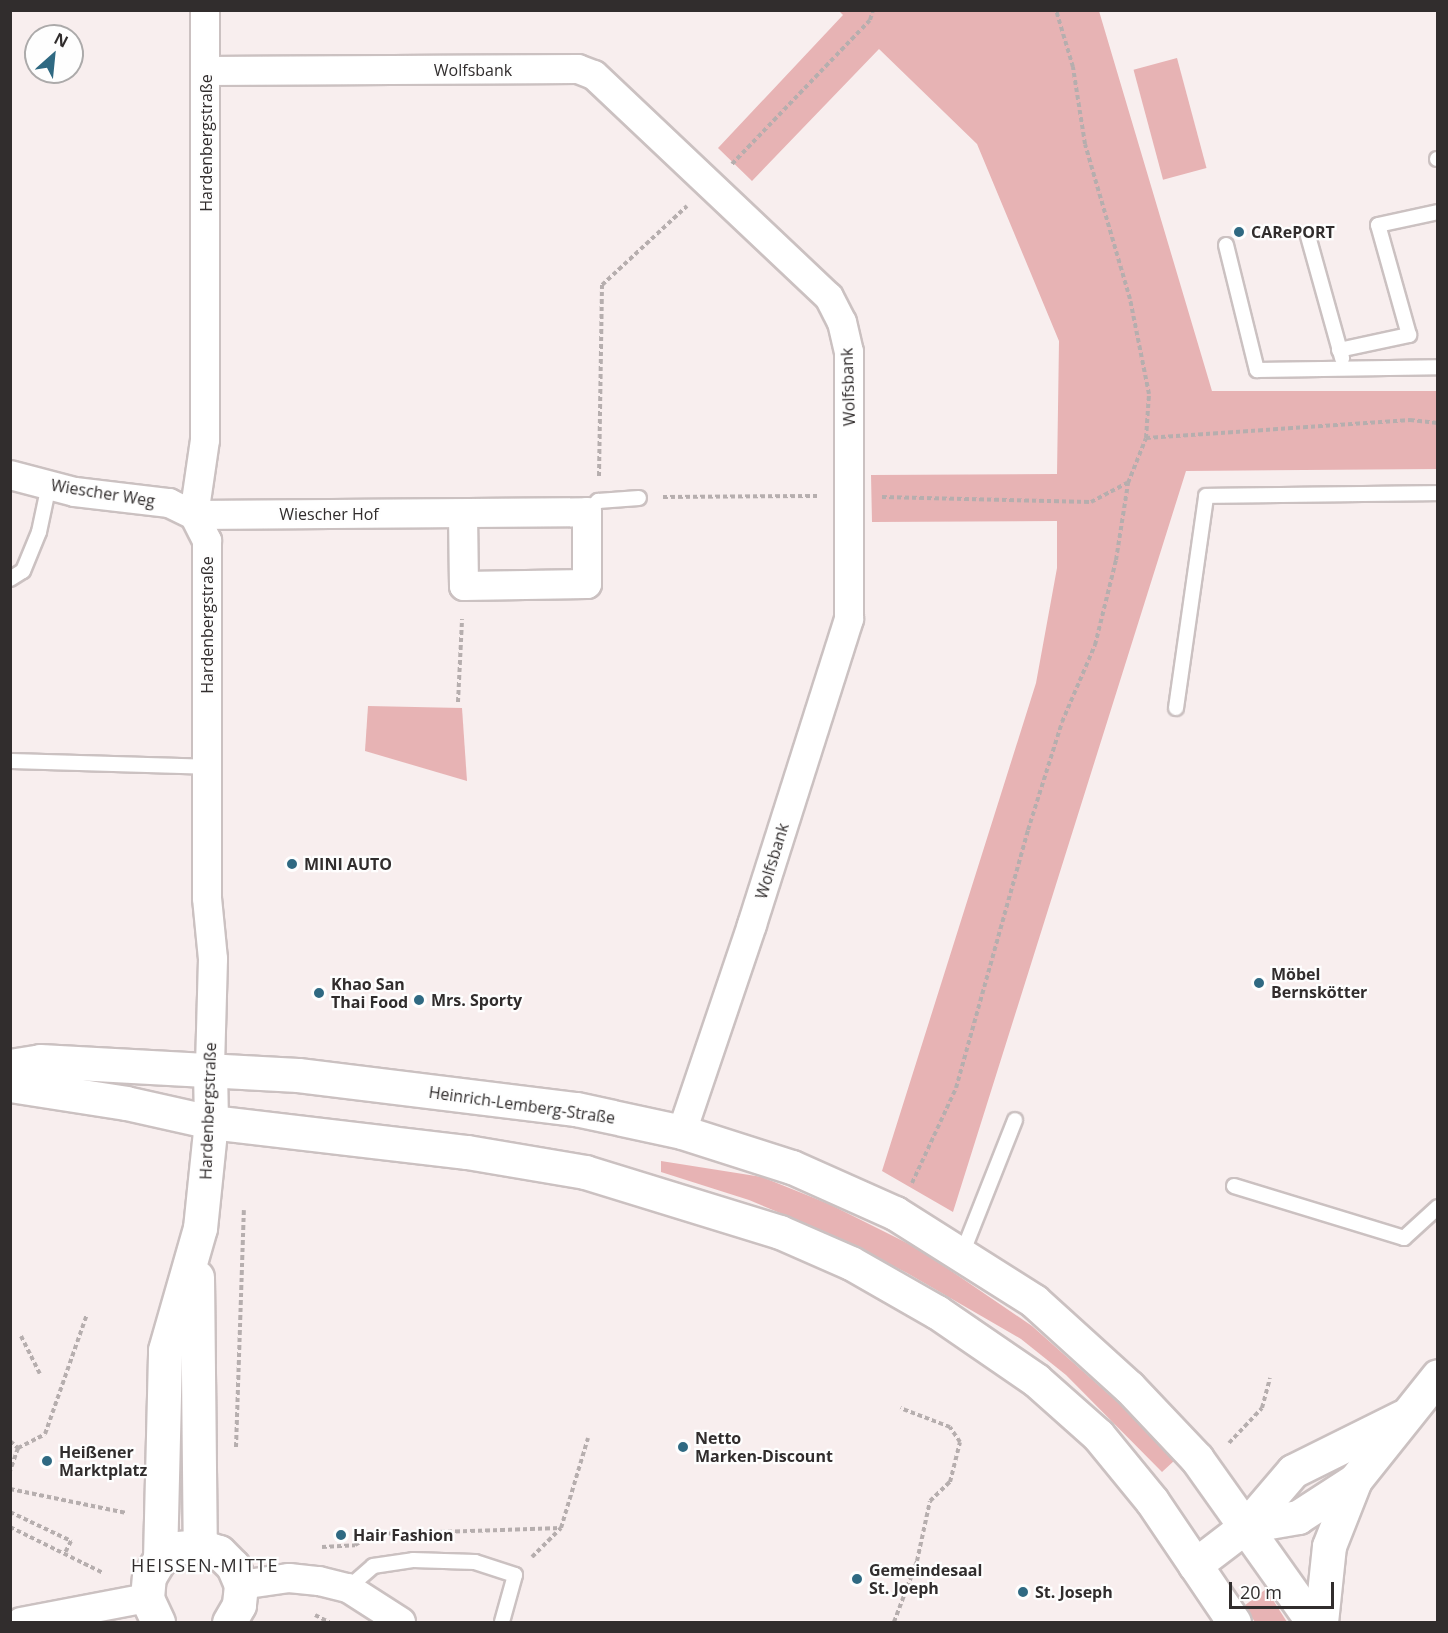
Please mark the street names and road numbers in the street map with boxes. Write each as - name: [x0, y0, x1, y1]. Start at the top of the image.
- street label: Wolfsbank: [434, 60, 512, 80]
- street label: Hardenbergstraße: [196, 74, 216, 212]
- street label: Wolfsbank: [837, 348, 859, 426]
- street label: Wiescher Weg: [50, 475, 156, 511]
- street label: Wiescher Hof: [279, 504, 379, 524]
- street label: Hardenbergstraße: [197, 556, 217, 694]
- street label: Wolfsbank: [751, 821, 793, 901]
- street label: Hardenbergstraße: [196, 1042, 220, 1180]
- street label: Heinrich-Lemberg-Straße: [428, 1082, 616, 1128]

